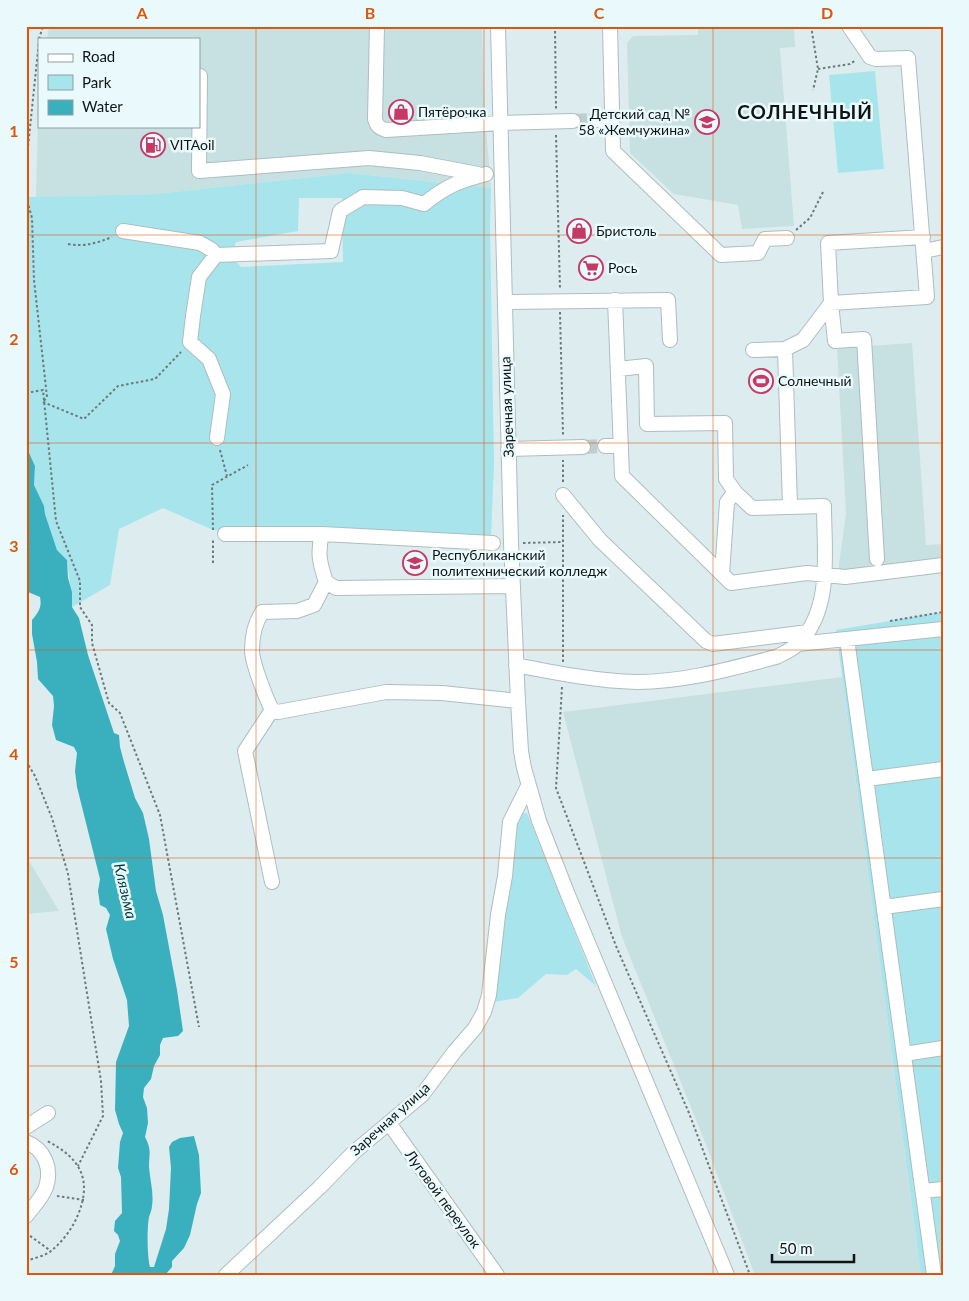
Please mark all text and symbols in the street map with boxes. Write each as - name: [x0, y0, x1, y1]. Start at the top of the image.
- text: A: [135, 3, 148, 22]
- text: B: [365, 3, 375, 22]
- text: C: [594, 3, 605, 22]
- text: D: [821, 3, 833, 22]
- legend: [38, 38, 200, 128]
- text: Road: [82, 47, 115, 65]
- text: Park: [82, 73, 112, 91]
- text: Water: [82, 97, 123, 115]
- shop icon: Пятёрочка: [388, 99, 414, 125]
- district label: СОЛНЕЧНЫЙ: [737, 100, 873, 123]
- place label: Пятёрочка: [418, 103, 486, 120]
- place label: Детский сад № 58 «Жемчужина»: [579, 105, 690, 138]
- school or university icon: Детский сад № 58 «Жемчужина»: [694, 109, 720, 135]
- text: 1: [9, 121, 19, 140]
- fuel station icon: VITAoil: [140, 132, 166, 158]
- place label: VITAoil: [170, 136, 215, 153]
- shop icon: Бристоль: [566, 218, 592, 244]
- place label: Бристоль: [596, 222, 657, 239]
- supermarket icon: Рось: [578, 255, 604, 281]
- place label: Рось: [608, 259, 638, 276]
- text: 2: [9, 329, 19, 348]
- street label: Заречная улица: [496, 356, 517, 458]
- sports icon: Солнечный: [748, 368, 774, 394]
- place label: Солнечный: [778, 372, 852, 389]
- text: 3: [9, 536, 19, 555]
- place label: Республиканский политехнический колледж: [432, 546, 607, 579]
- school or university icon: Республиканский политехнический колледж: [402, 550, 428, 576]
- text: 4: [9, 744, 19, 763]
- water label: Клязьма: [111, 861, 141, 921]
- text: 5: [9, 952, 19, 971]
- street label: Заречная улица: [346, 1079, 433, 1159]
- street label: Луговой переулок: [401, 1145, 485, 1252]
- text: 6: [9, 1159, 19, 1178]
- scale bar: [772, 1231, 854, 1263]
- text: 50 m: [779, 1239, 813, 1257]

